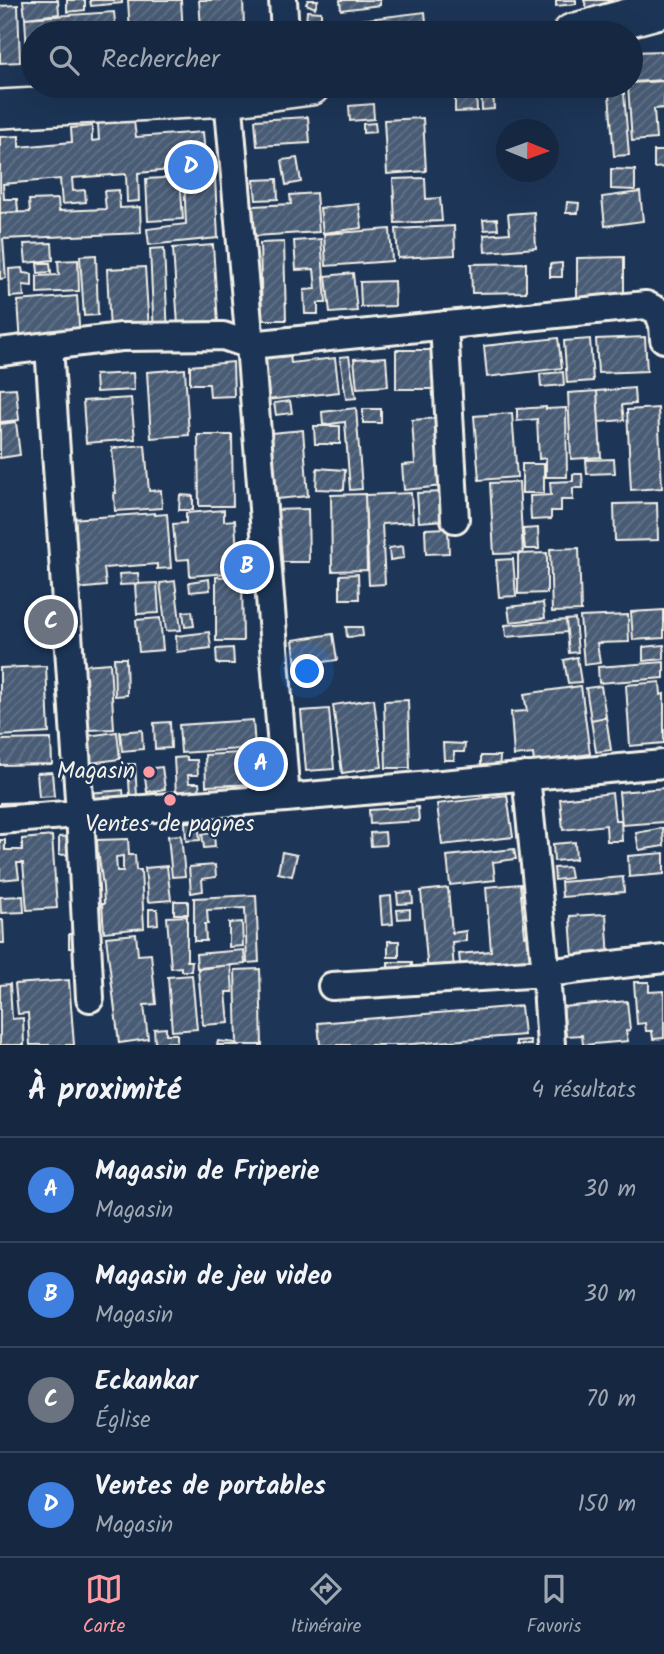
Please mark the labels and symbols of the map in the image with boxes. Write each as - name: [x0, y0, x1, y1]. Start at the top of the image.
- north arrow: [496, 119, 559, 182]
- pin: D: [168, 141, 214, 193]
- pin: B: [224, 541, 270, 593]
- pin: C: [28, 596, 74, 648]
- your location: [290, 654, 324, 688]
- pin: A: [238, 738, 284, 790]
- place label: Magasin: [57, 754, 135, 790]
- marker: Magasin: [141, 764, 157, 780]
- marker: Ventes de pagnes: [162, 792, 178, 808]
- place label: Ventes de pagnes: [85, 807, 255, 843]

